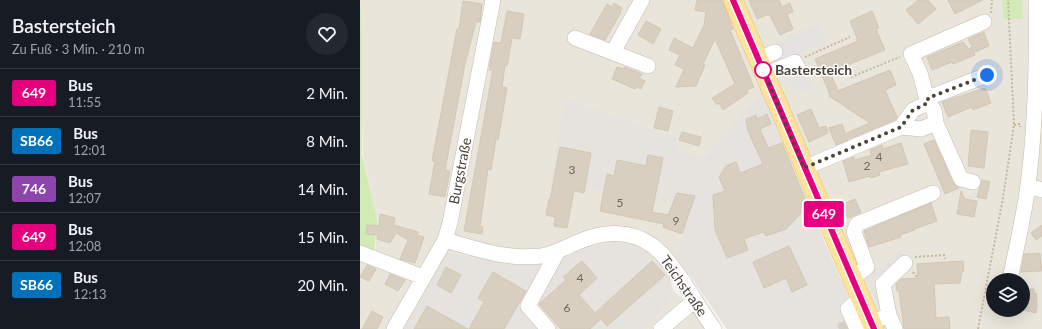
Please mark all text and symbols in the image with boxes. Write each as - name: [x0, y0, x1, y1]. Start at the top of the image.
- button: heart: [306, 13, 348, 55]
- text: Bastersteich: [12, 14, 116, 37]
- text: Zu Fuß · 3 Min. · 210 m: [12, 41, 145, 57]
- marker: Bastersteich: [754, 61, 772, 79]
- place label: Bastersteich: [775, 61, 852, 78]
- your location: [977, 65, 997, 85]
- text: Bus: [68, 76, 93, 94]
- text: 649: [22, 84, 46, 101]
- text: 2 Min.: [306, 84, 348, 102]
- text: 11:55: [68, 94, 101, 110]
- text: Bus: [73, 124, 98, 142]
- text: SB66: [20, 132, 53, 149]
- text: 8 Min.: [306, 132, 348, 150]
- street label: Burgstraße: [445, 136, 474, 206]
- text: 12:01: [73, 142, 107, 158]
- house number: 4: [876, 149, 883, 164]
- house number: 2: [864, 158, 871, 173]
- house number: 3: [569, 162, 576, 177]
- text: Bus: [68, 172, 93, 190]
- text: 746: [22, 180, 46, 197]
- text: 14 Min.: [297, 180, 348, 198]
- text: 12:07: [68, 190, 101, 206]
- house number: 5: [617, 195, 624, 210]
- line badge: 649: [801, 201, 847, 227]
- text: 649: [812, 205, 836, 222]
- house number: 9: [673, 213, 680, 228]
- text: Bus: [68, 220, 93, 238]
- text: 649: [22, 228, 46, 245]
- text: 15 Min.: [297, 228, 348, 246]
- text: 12:08: [68, 238, 101, 254]
- street label: Teichstraße: [657, 252, 712, 319]
- text: Bus: [73, 268, 98, 286]
- house number: 4: [577, 270, 584, 285]
- map controls: [986, 273, 1030, 317]
- button: layers: [986, 273, 1030, 317]
- text: SB66: [20, 276, 53, 293]
- text: 20 Min.: [297, 276, 348, 294]
- text: 12:13: [73, 286, 107, 302]
- house number: 6: [564, 300, 571, 315]

